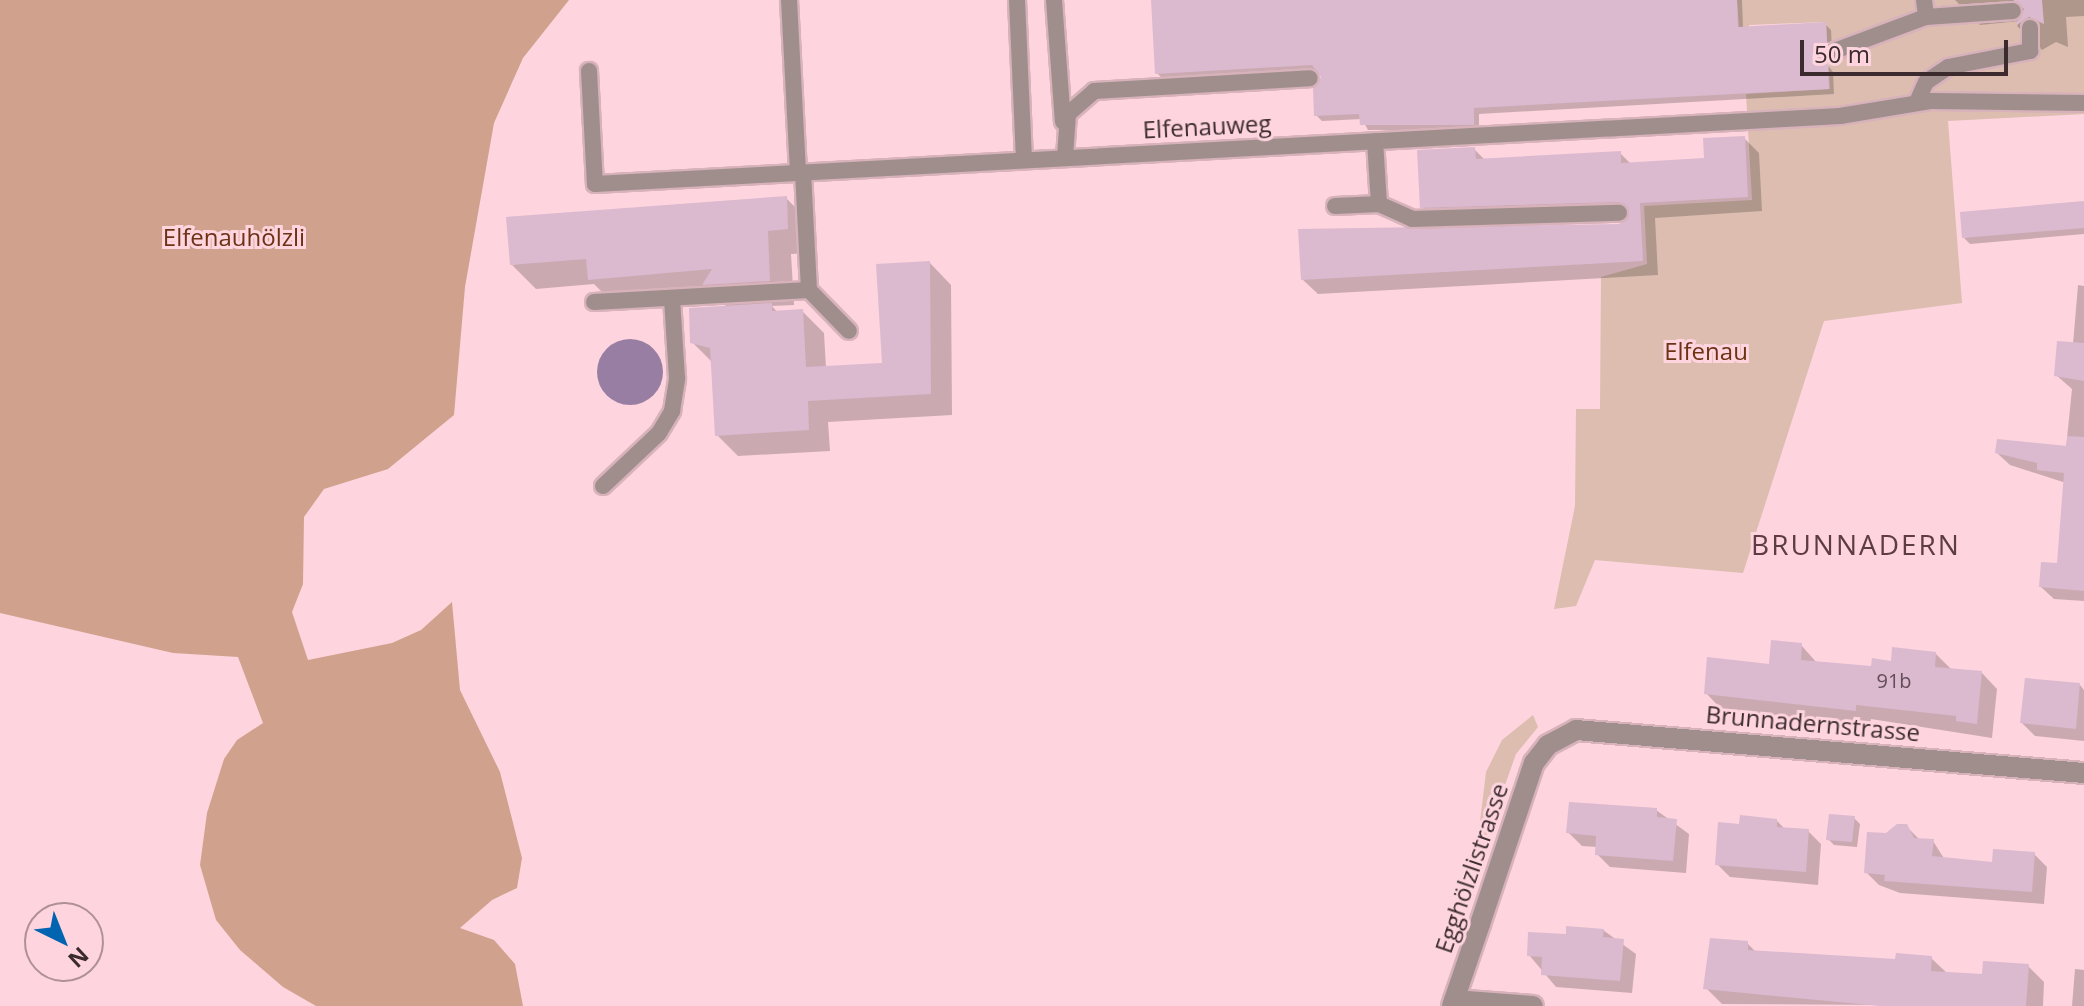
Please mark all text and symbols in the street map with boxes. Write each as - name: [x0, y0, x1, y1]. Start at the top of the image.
- scale bar: [1804, 24, 2012, 74]
- text: 50 m: [1814, 37, 1870, 70]
- street label: Elfenauweg: [1142, 108, 1272, 144]
- park label: Elfenauhölzli: [163, 223, 305, 251]
- park label: Elfenau: [1664, 337, 1748, 365]
- district label: BRUNNADERN: [1751, 527, 1961, 561]
- house number: 91b: [1876, 668, 1912, 692]
- street label: Brunnadernstrasse: [1705, 699, 1921, 747]
- street label: Egghölzlistrasse: [1428, 779, 1514, 957]
- north arrow: [24, 902, 104, 982]
- text: N: [62, 941, 96, 975]

